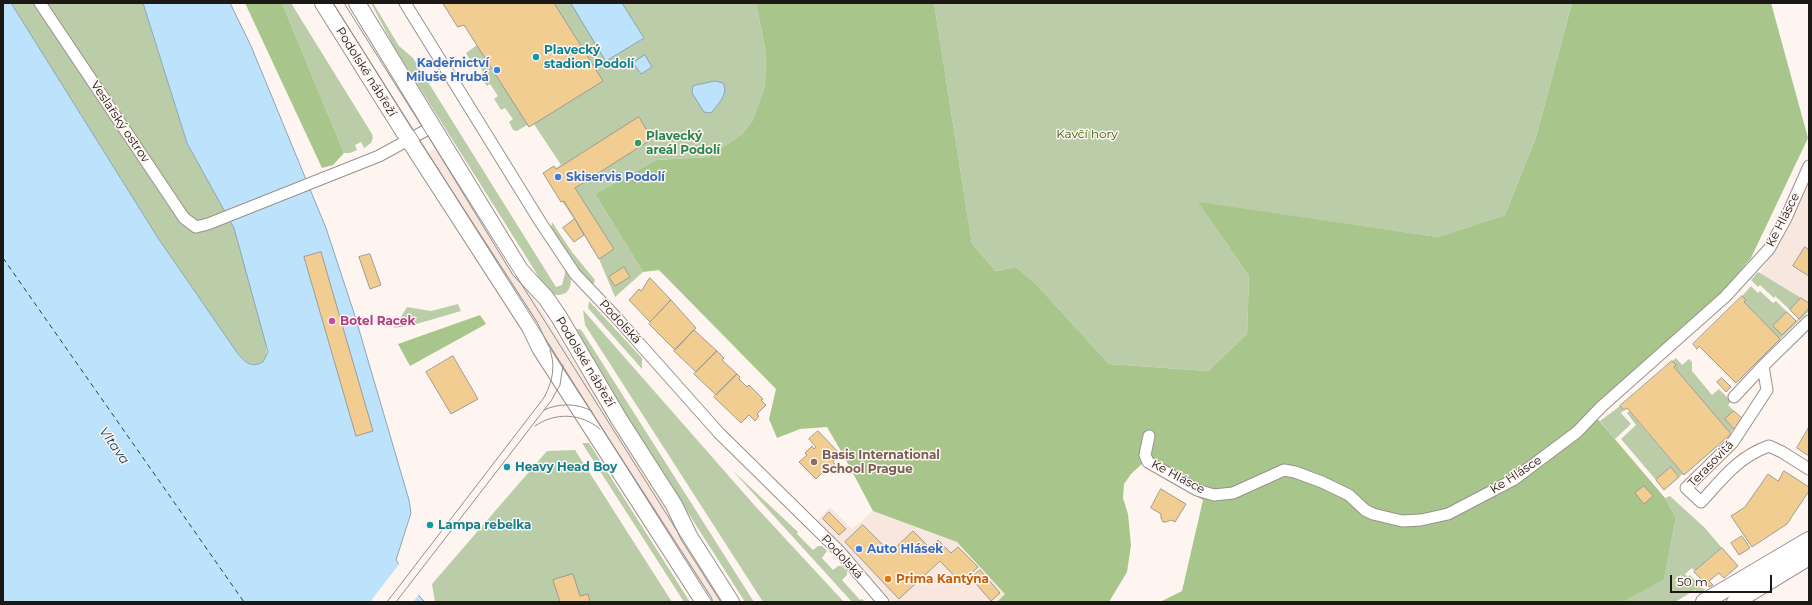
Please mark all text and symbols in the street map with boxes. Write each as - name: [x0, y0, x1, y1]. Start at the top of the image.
- street label: Podolské nábřeží: [333, 25, 399, 119]
- place label: Plavecký stadion Podolí: [544, 43, 634, 71]
- marker: Plavecký stadion Podolí: [531, 52, 541, 62]
- place label: Kadeřnictví Miluše Hrubá: [406, 56, 489, 84]
- marker: Kadeřnictví Miluše Hrubá: [492, 65, 502, 75]
- street label: Veslařský ostrov: [87, 79, 153, 165]
- park label: Kavčí hory: [1056, 127, 1118, 141]
- place label: Plavecký areál Podolí: [646, 129, 720, 157]
- marker: Plavecký areál Podolí: [633, 138, 643, 148]
- place label: Skiservis Podolí: [566, 170, 665, 184]
- marker: Skiservis Podolí: [553, 172, 563, 182]
- street label: Ke Hlásce: [1763, 191, 1803, 249]
- street label: Podolská: [596, 297, 644, 347]
- place label: Botel Racek: [340, 314, 415, 328]
- street label: Podolské nábřeží: [552, 314, 618, 410]
- marker: Botel Racek: [327, 316, 337, 326]
- water label: Vltava: [96, 424, 132, 468]
- street label: Terasovitá: [1685, 438, 1737, 490]
- place label: Basis International School Prague: [822, 448, 940, 476]
- street label: Ke Hlásce: [1488, 453, 1544, 497]
- marker: Basis International School Prague: [809, 457, 819, 467]
- street label: Ke Hlásce: [1149, 457, 1207, 497]
- place label: Heavy Head Boy: [515, 460, 617, 474]
- marker: Heavy Head Boy: [502, 462, 512, 472]
- place label: Lampa rebelka: [438, 518, 532, 532]
- marker: Lampa rebelka: [425, 520, 435, 530]
- street label: Podolská: [818, 532, 866, 582]
- place label: Auto Hlásek: [867, 542, 943, 556]
- marker: Auto Hlásek: [854, 544, 864, 554]
- scale bar: [1672, 567, 1774, 593]
- place label: Prima Kantýna: [896, 572, 989, 586]
- marker: Prima Kantýna: [883, 574, 893, 584]
- text: 50 m: [1677, 574, 1708, 589]

